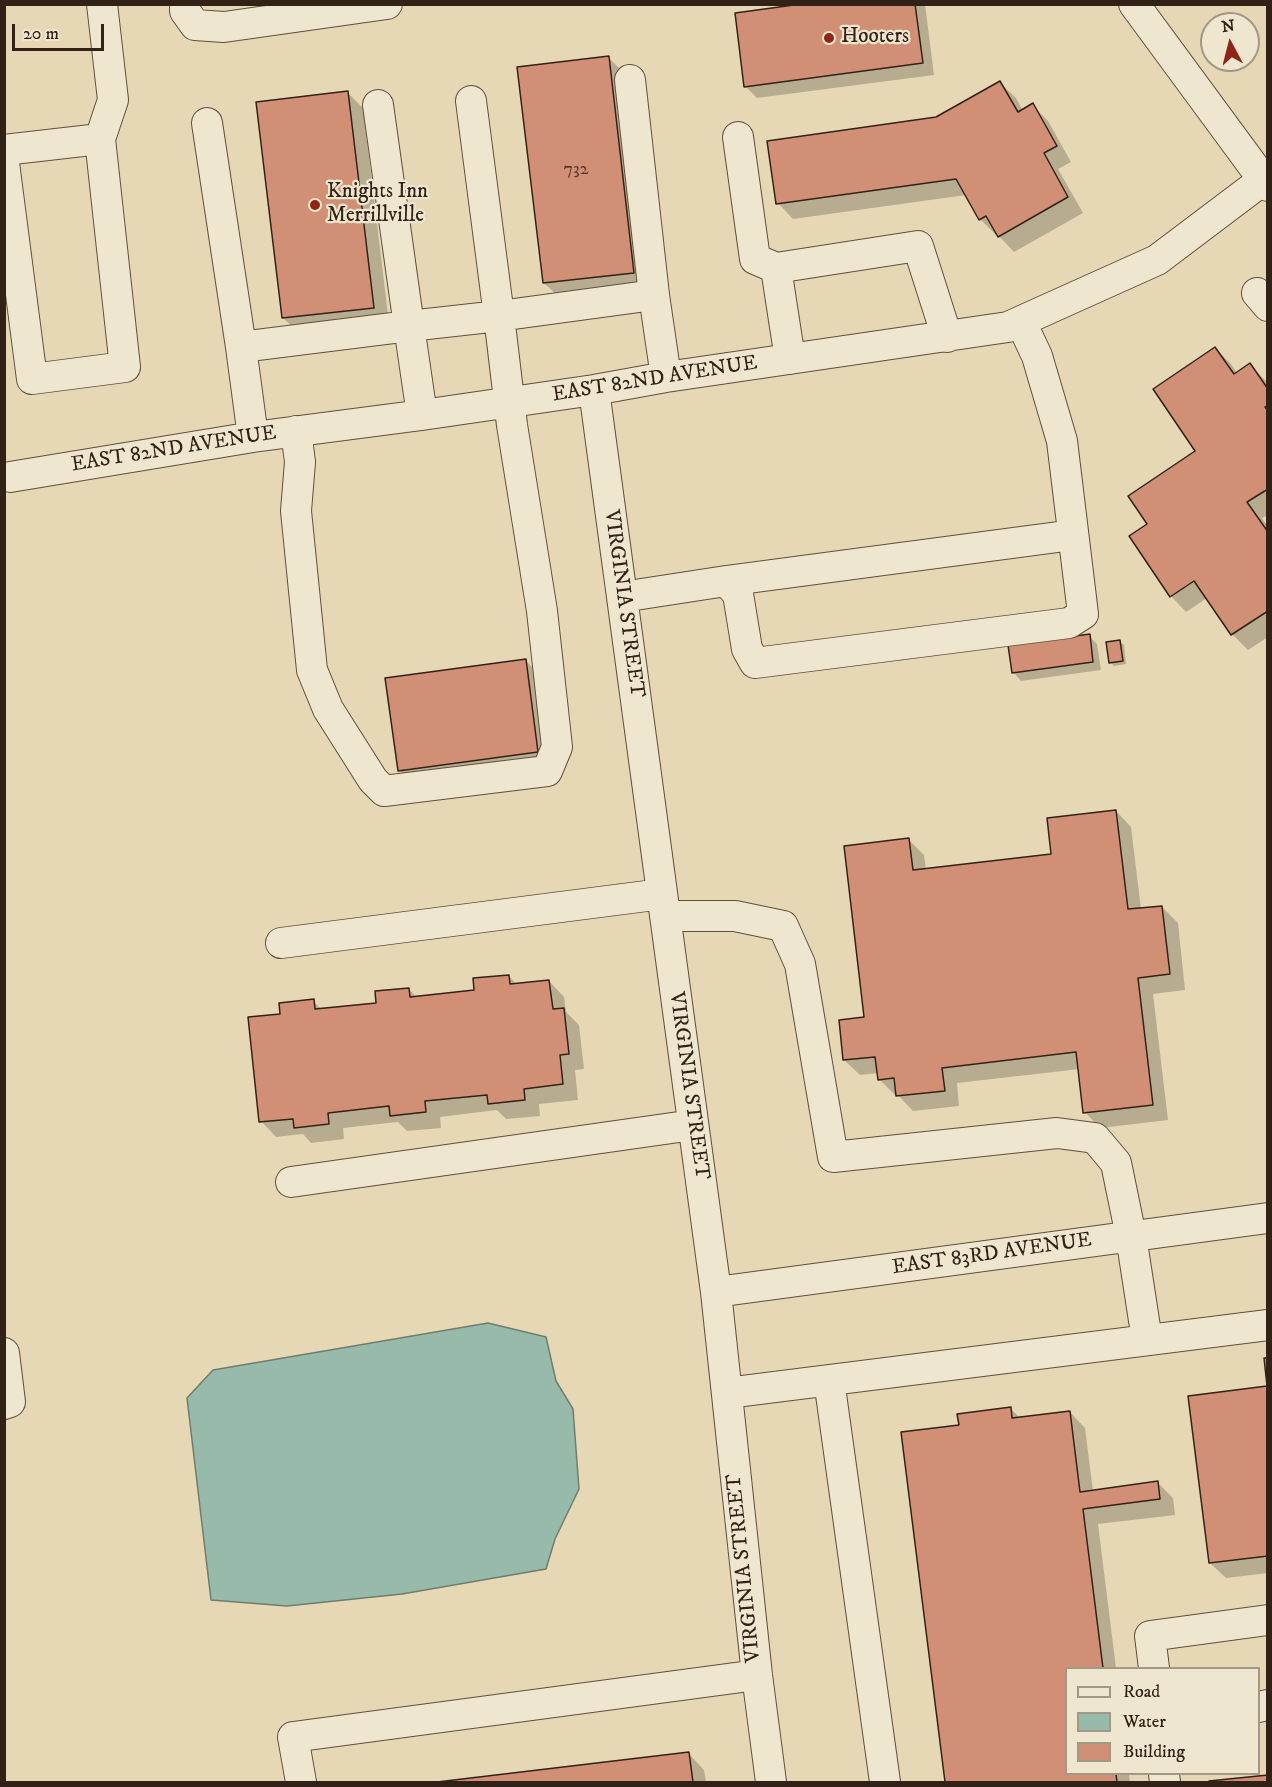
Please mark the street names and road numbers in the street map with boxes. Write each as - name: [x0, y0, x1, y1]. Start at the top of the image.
- street label: EAST 82ND AVENUE: [551, 351, 759, 409]
- street label: EAST 82ND AVENUE: [70, 421, 278, 479]
- street label: VIRGINIA STREET: [597, 508, 649, 700]
- street label: VIRGINIA STREET: [662, 990, 714, 1182]
- street label: EAST 83RD AVENUE: [891, 1229, 1093, 1281]
- street label: VIRGINIA STREET: [723, 1473, 767, 1663]

